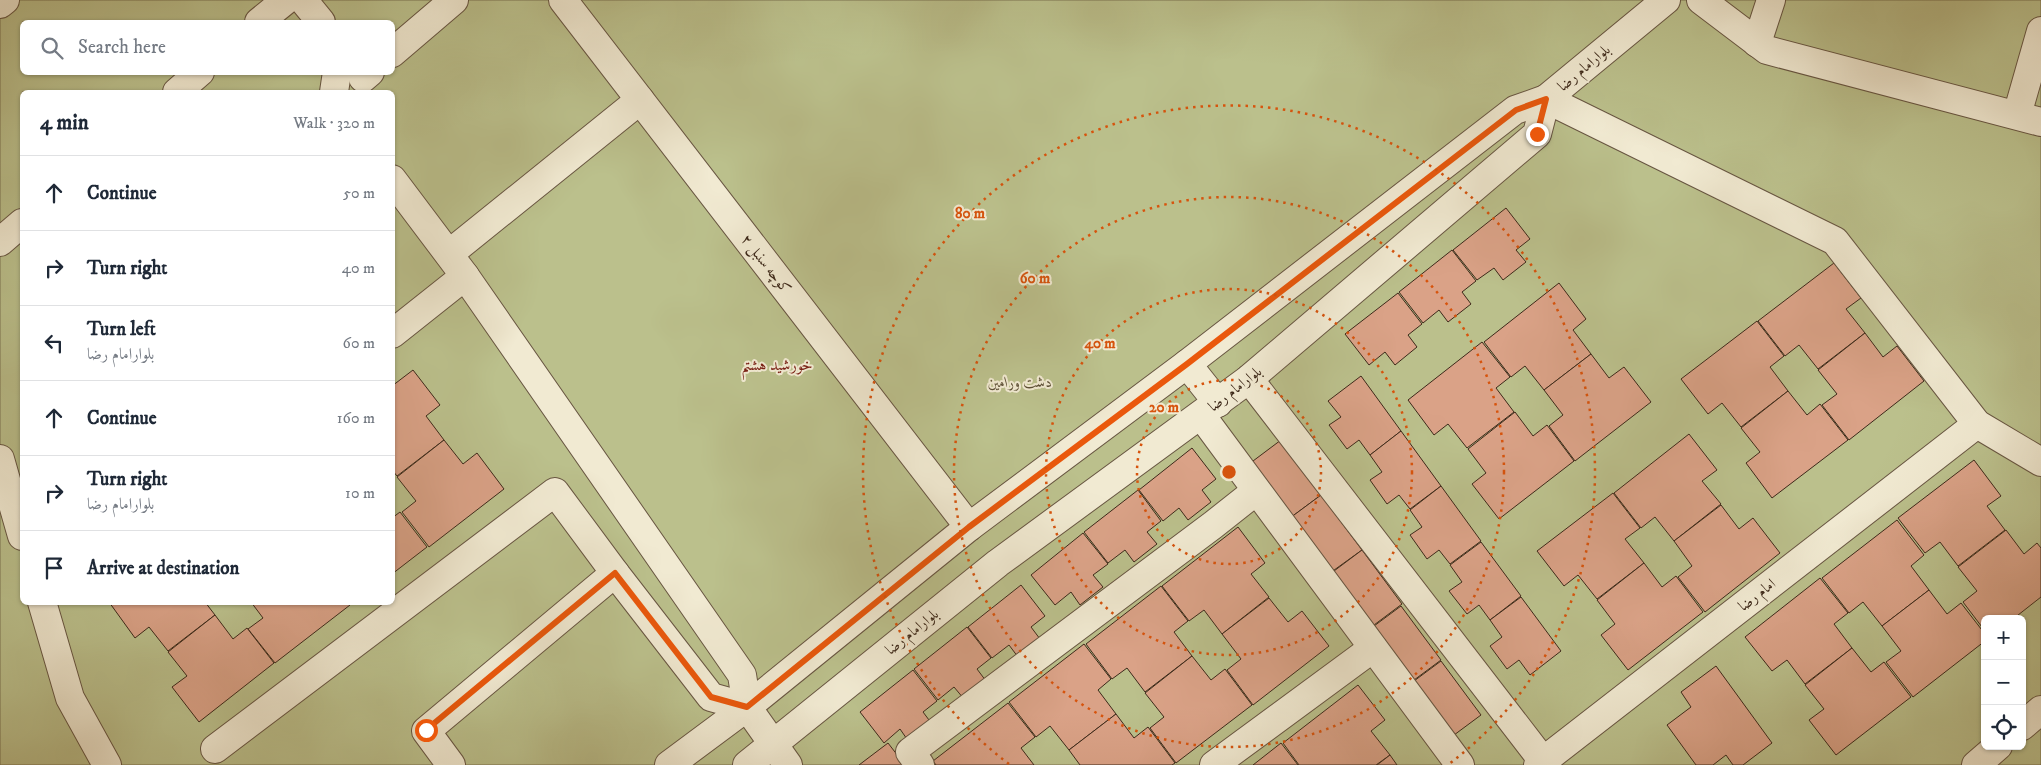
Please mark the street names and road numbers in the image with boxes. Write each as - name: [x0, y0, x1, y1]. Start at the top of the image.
- street label: بلوارامام رضا: [1554, 40, 1616, 98]
- street label: کوچه سنبل ۲: [736, 230, 795, 298]
- street label: بلوارامام رضا: [1204, 362, 1268, 418]
- street label: امام رضا: [1734, 574, 1781, 618]
- street label: بلوارامام رضا: [881, 605, 944, 662]

